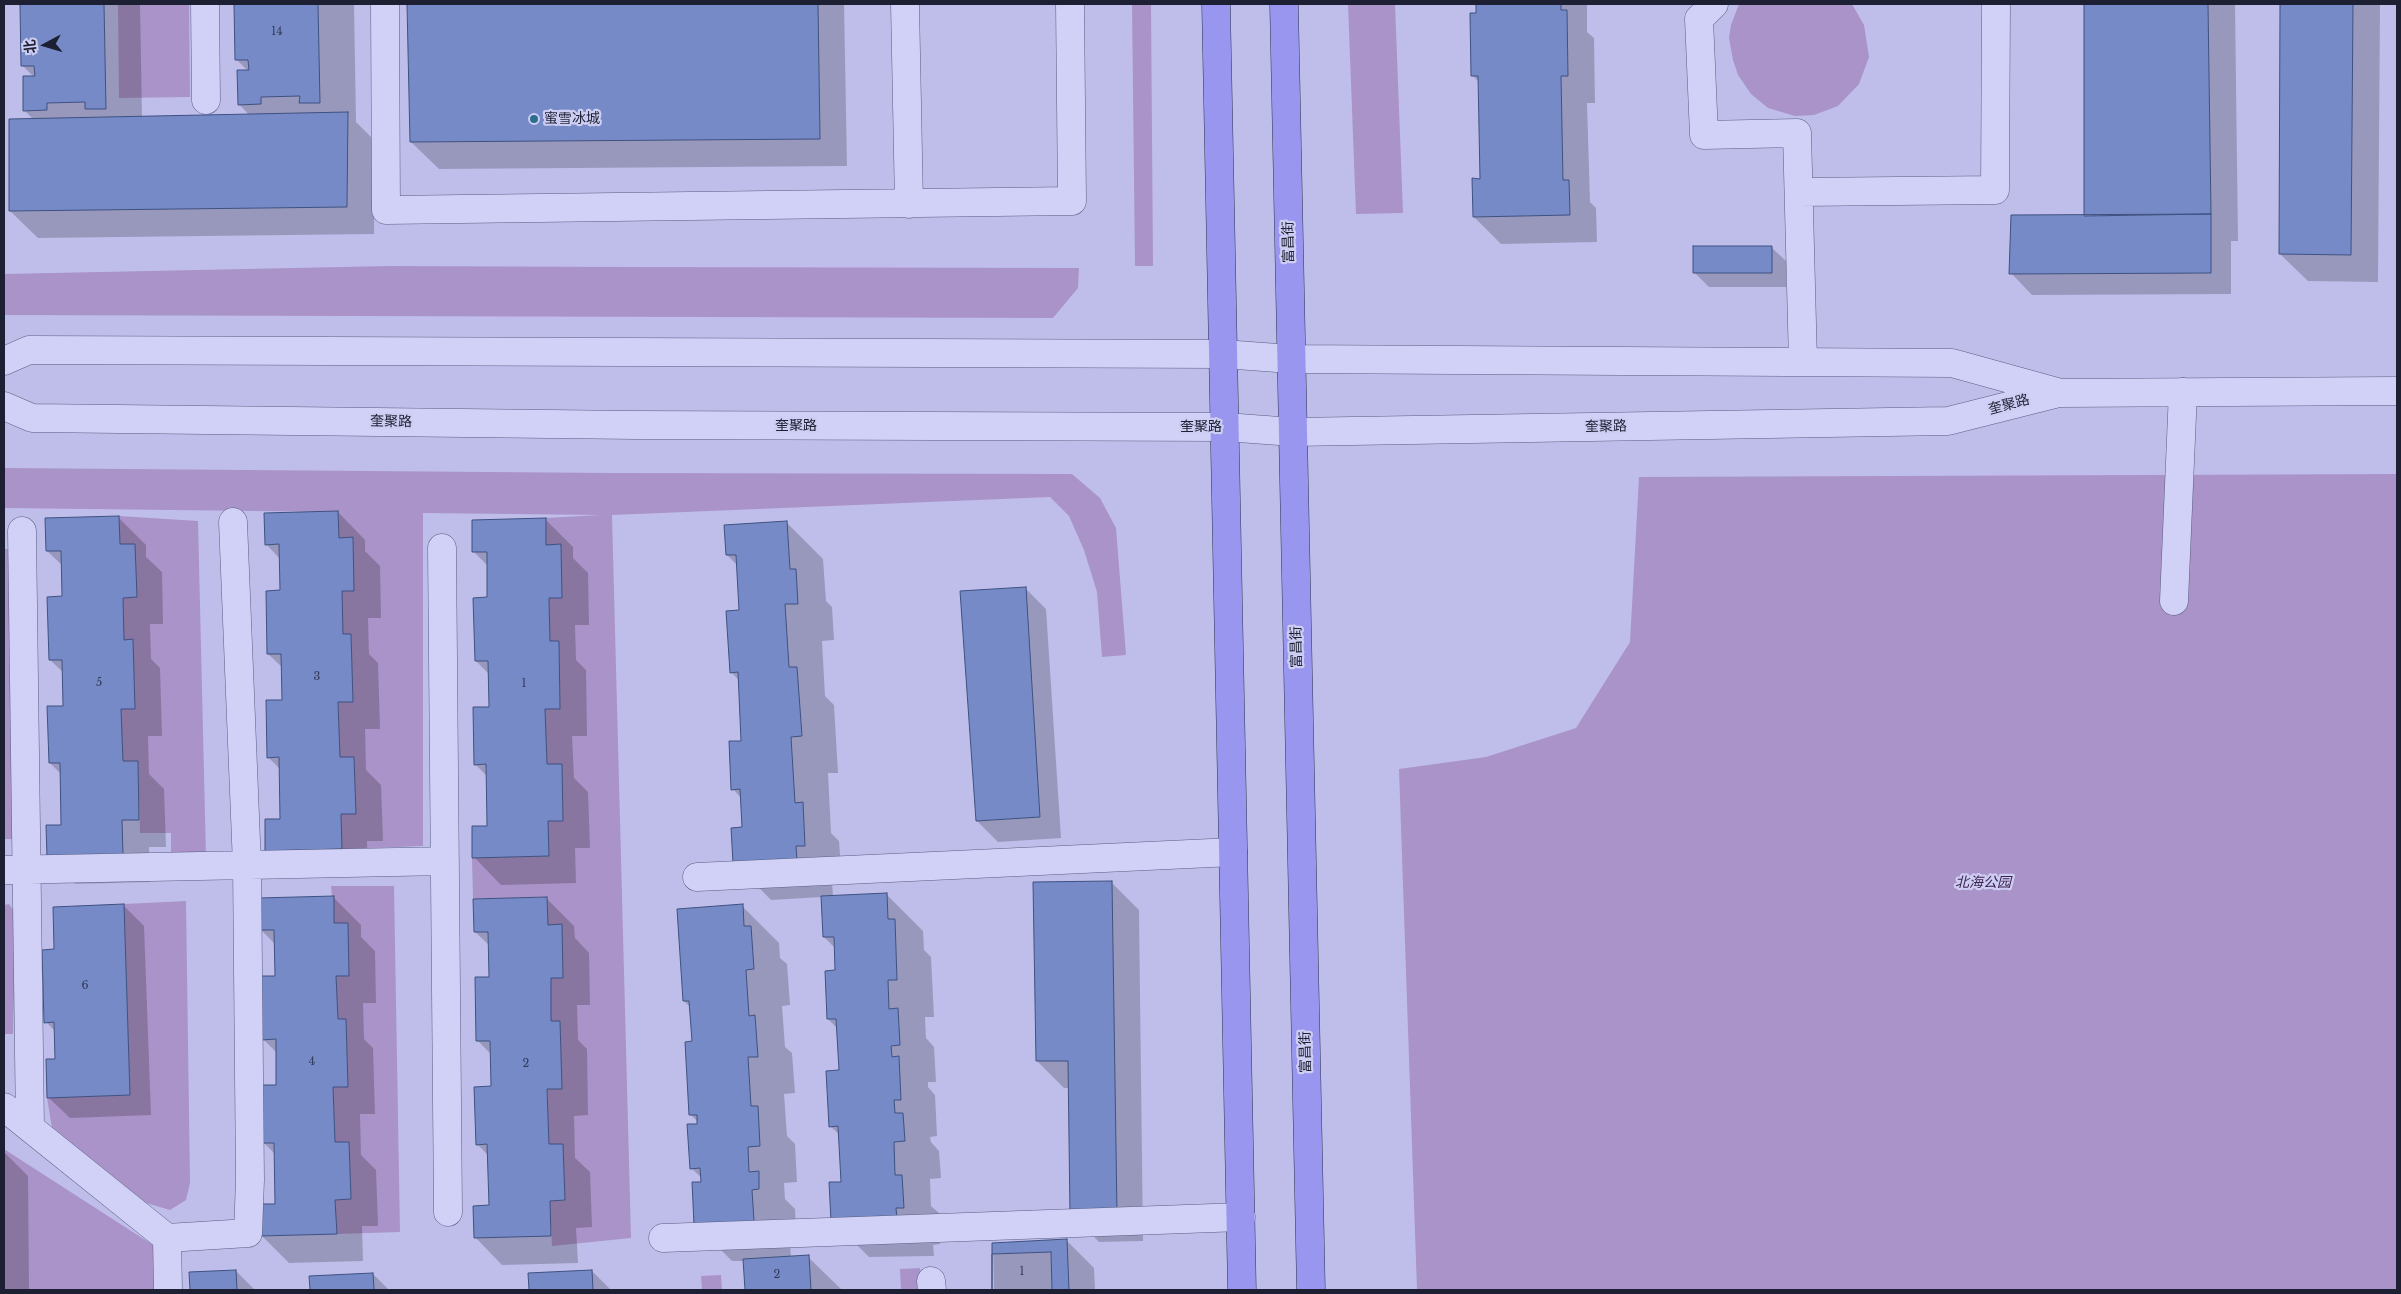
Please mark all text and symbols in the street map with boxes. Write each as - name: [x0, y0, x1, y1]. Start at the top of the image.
- north arrow: [20, 20, 70, 70]
- house number: 14: [271, 25, 283, 39]
- text: 北: [20, 39, 40, 54]
- place label: 蜜雪冰城: [544, 111, 600, 127]
- marker: 蜜雪冰城: [528, 113, 540, 125]
- street label: 富昌街: [1280, 221, 1298, 263]
- street label: 奎聚路: [1987, 391, 2031, 419]
- street label: 奎聚路: [370, 413, 412, 431]
- street label: 奎聚路: [775, 418, 817, 434]
- street label: 奎聚路: [1585, 418, 1627, 436]
- street label: 奎聚路: [1180, 419, 1222, 435]
- street label: 富昌街: [1288, 626, 1306, 668]
- house number: 3: [314, 670, 320, 684]
- house number: 5: [96, 676, 102, 690]
- house number: 1: [522, 677, 526, 691]
- park label: 北海公园: [1955, 875, 2011, 891]
- house number: 6: [81, 979, 89, 993]
- street label: 富昌街: [1297, 1031, 1315, 1073]
- house number: 4: [309, 1055, 315, 1069]
- house number: 2: [523, 1057, 529, 1071]
- house number: 1: [1020, 1265, 1024, 1279]
- house number: 2: [774, 1268, 780, 1282]

